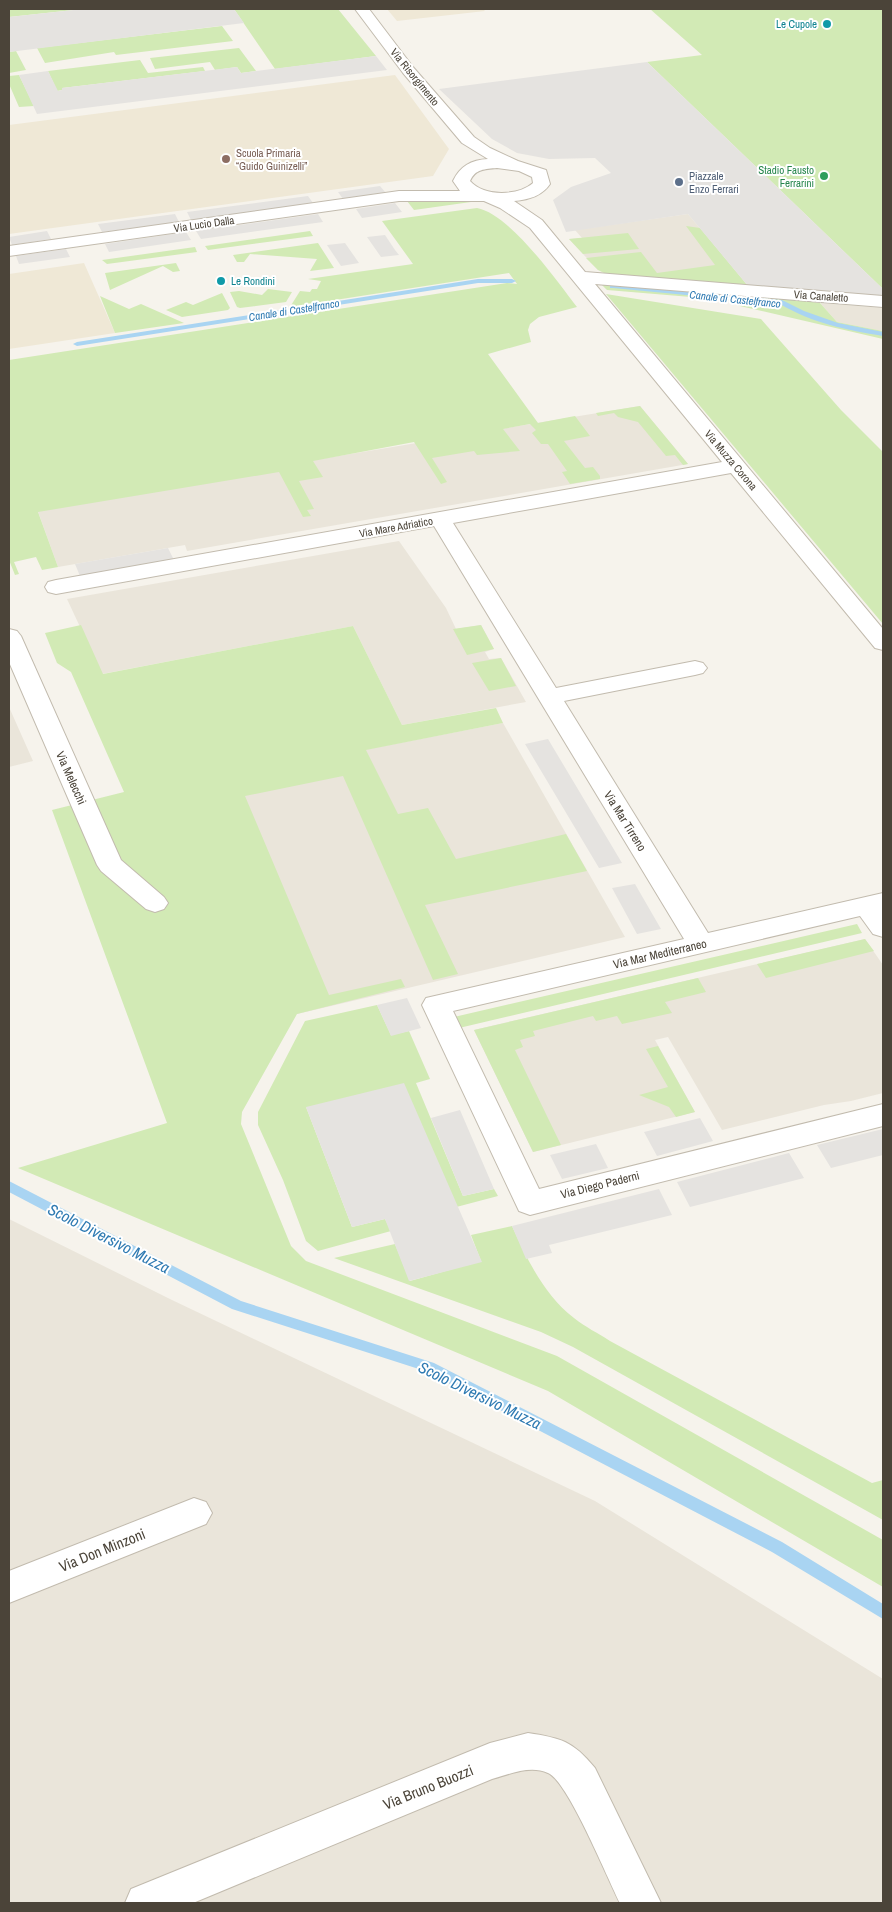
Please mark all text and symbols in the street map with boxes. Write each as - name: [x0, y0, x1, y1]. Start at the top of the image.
- place label: Le Cupole: [776, 17, 817, 31]
- marker: Le Cupole: [821, 18, 833, 30]
- street label: Via Risorgimento: [388, 45, 442, 109]
- place label: Scuola Primaria “Guido Guinizelli”: [236, 146, 307, 173]
- marker: Scuola Primaria “Guido Guinizelli”: [220, 153, 232, 165]
- place label: Stadio Fausto Ferrarini: [758, 163, 814, 190]
- place label: Piazzale Enzo Ferrari: [689, 169, 739, 196]
- marker: Stadio Fausto Ferrarini: [818, 170, 830, 182]
- marker: Piazzale Enzo Ferrari: [673, 176, 685, 188]
- street label: Via Lucio Dalla: [173, 213, 235, 235]
- place label: Le Rondini: [231, 274, 275, 288]
- marker: Le Rondini: [215, 275, 227, 287]
- water label: Canale di Castelfranco: [689, 287, 781, 311]
- street label: Via Canaletto: [793, 287, 849, 305]
- water label: Canale di Castelfranco: [248, 296, 340, 324]
- street label: Via Muzza Corona: [702, 427, 760, 493]
- street label: Via Mare Adriatico: [358, 514, 434, 540]
- street label: Via Melecchi: [52, 749, 90, 807]
- street label: Via Mar Tirreno: [600, 788, 650, 854]
- street label: Via Mar Mediterraneo: [612, 935, 708, 973]
- street label: Via Diego Paderni: [559, 1167, 641, 1203]
- water label: Scolo Diversivo Muzza: [44, 1198, 174, 1278]
- water label: Scolo Diversivo Muzza: [415, 1356, 545, 1434]
- street label: Via Don Minzoni: [56, 1523, 148, 1577]
- street label: Via Bruno Buozzi: [380, 1759, 476, 1815]

